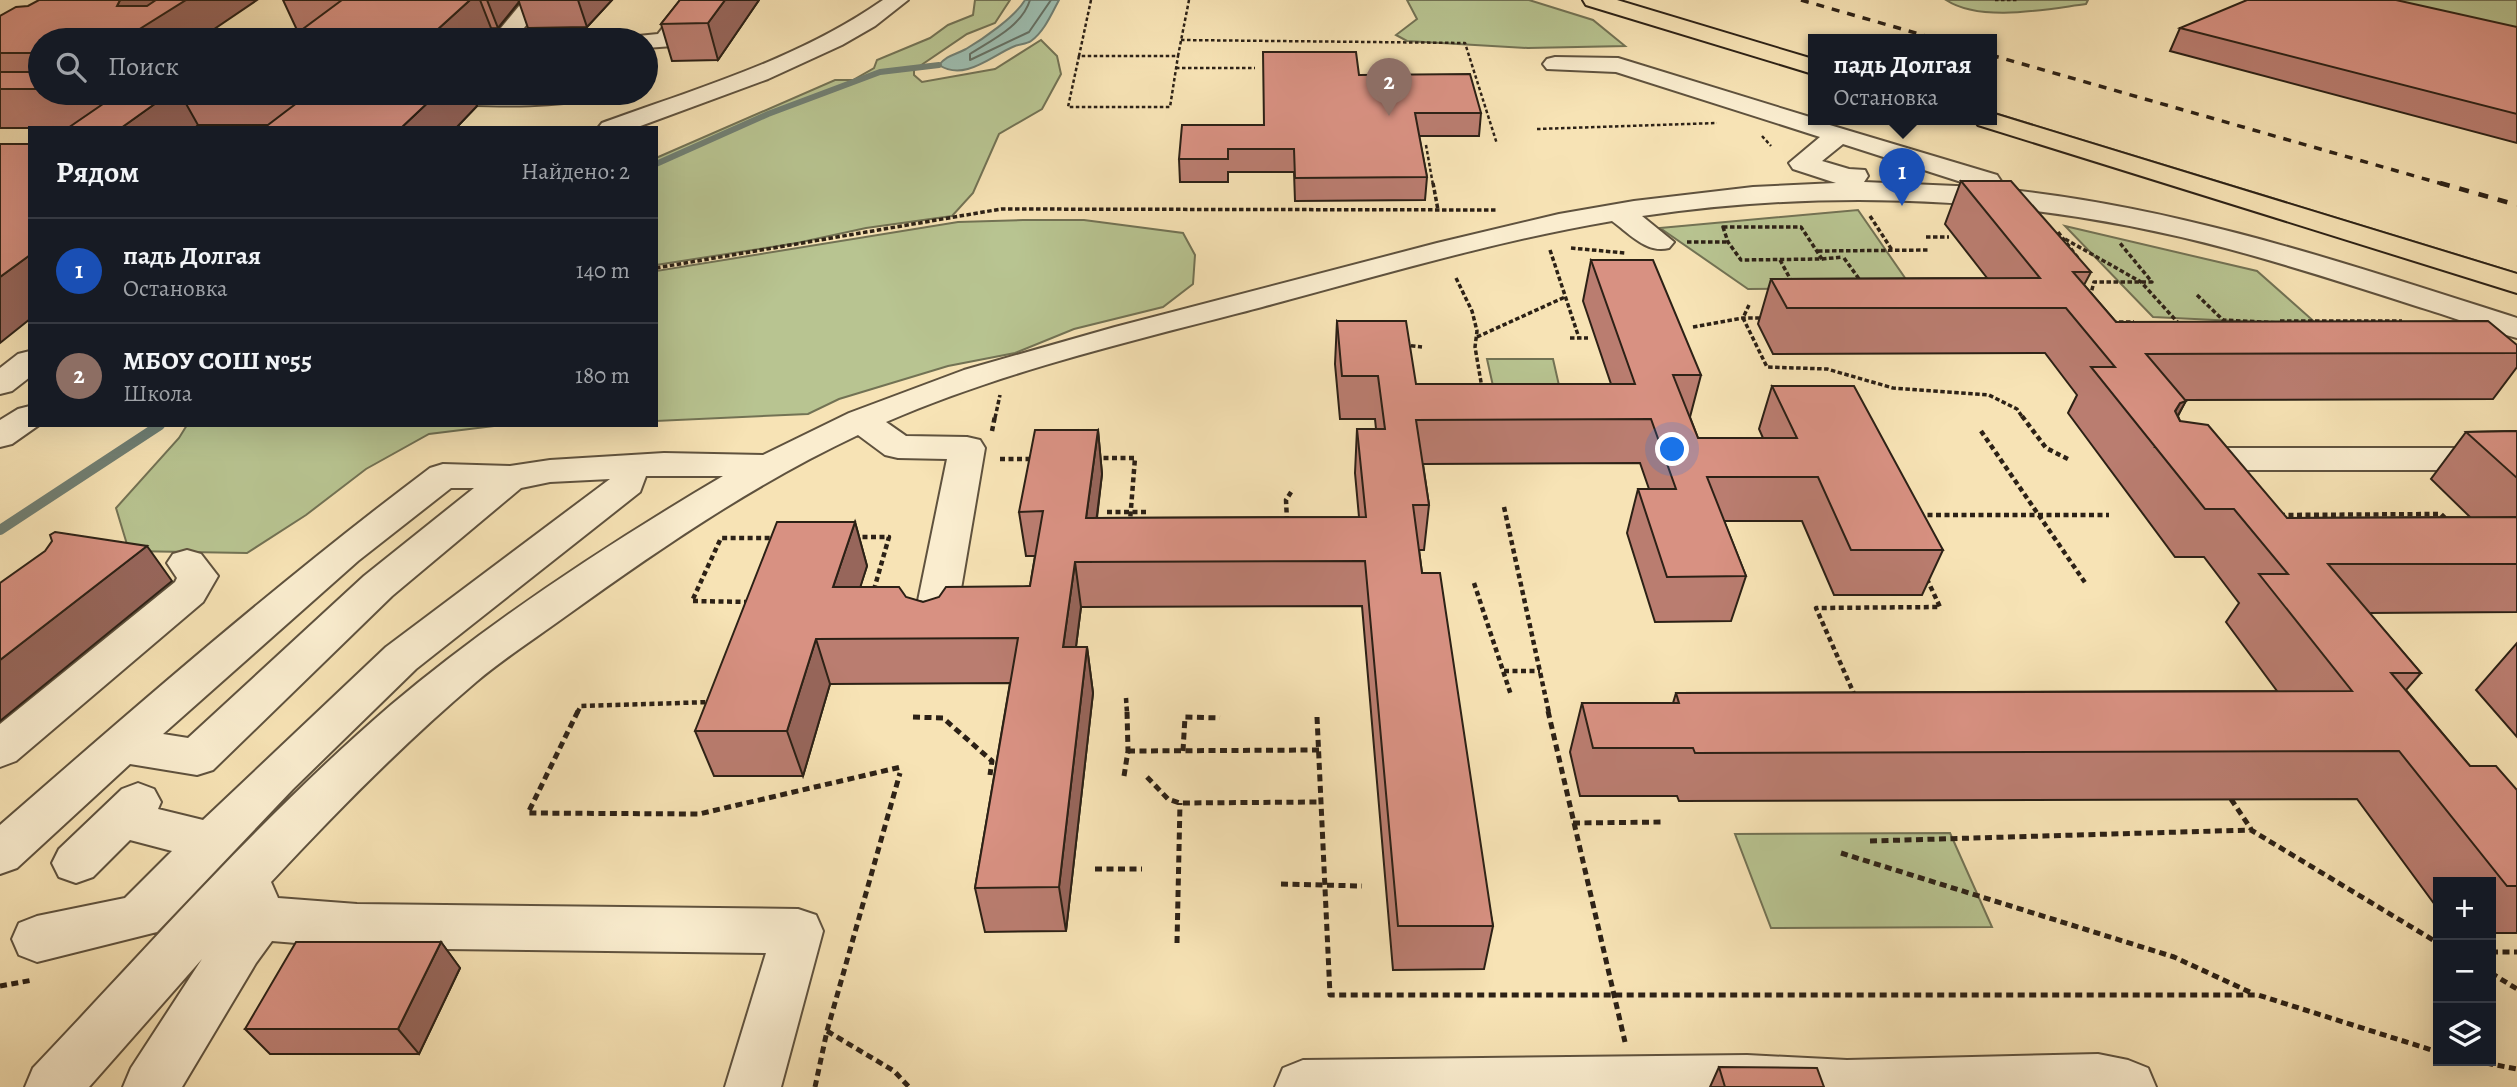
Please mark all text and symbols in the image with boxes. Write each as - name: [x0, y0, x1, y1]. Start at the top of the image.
- search box: [28, 28, 658, 105]
- popup: [1808, 34, 1997, 125]
- text: падь Долгая: [1833, 47, 1972, 82]
- icon: search: [52, 48, 90, 86]
- text: Поиск: [108, 49, 179, 84]
- pin: 2: [1366, 58, 1412, 116]
- text: Остановка: [1833, 82, 1938, 113]
- pin: 1: [1879, 148, 1925, 206]
- text: Рядом: [56, 152, 139, 192]
- text: Найдено: 2: [521, 156, 630, 187]
- text: падь Долгая: [123, 238, 261, 273]
- text: 1: [75, 255, 83, 286]
- text: 140 m: [576, 255, 630, 286]
- text: Остановка: [123, 273, 228, 304]
- text: МБОУ СОШ №55: [123, 343, 312, 378]
- text: 2: [73, 360, 85, 391]
- text: 180 m: [575, 360, 630, 391]
- text: Школа: [123, 378, 192, 409]
- your location: [1655, 432, 1689, 466]
- map controls: [2433, 877, 2496, 1066]
- button: +: [2433, 877, 2496, 940]
- button: −: [2433, 940, 2496, 1003]
- button: layers: [2433, 1003, 2496, 1066]

